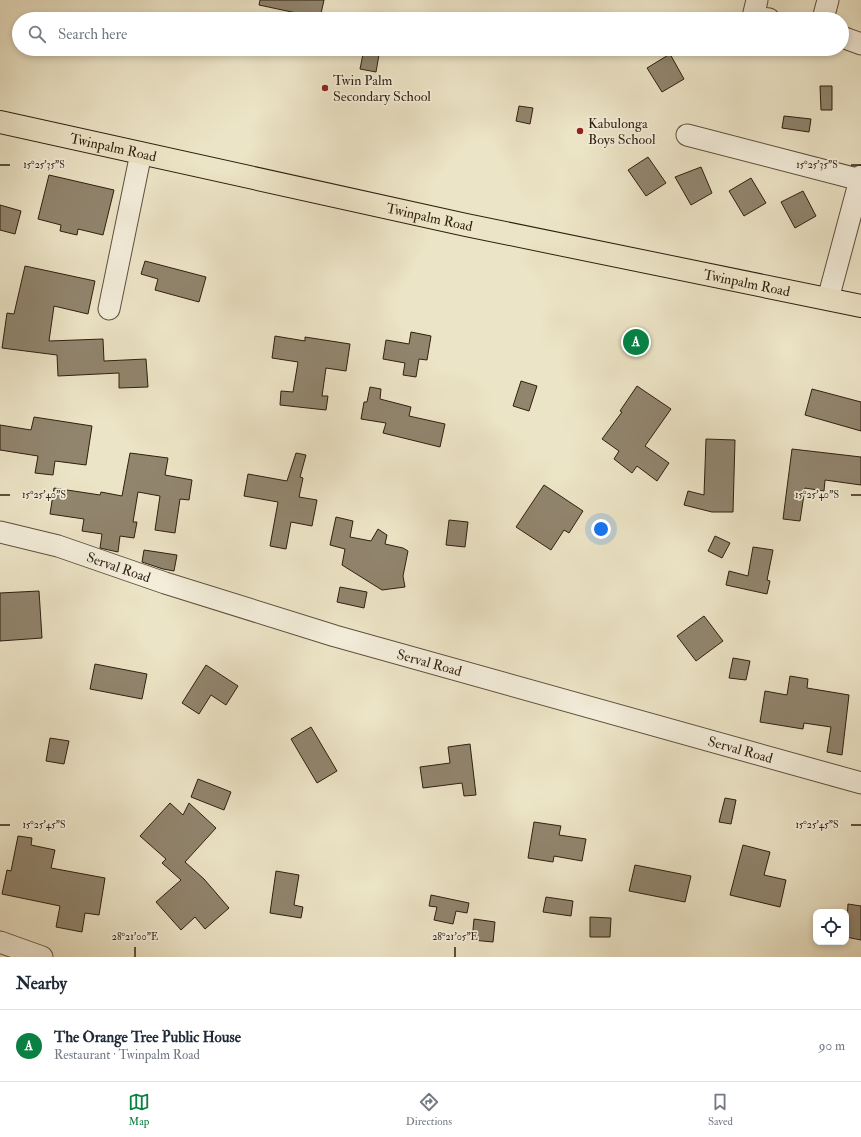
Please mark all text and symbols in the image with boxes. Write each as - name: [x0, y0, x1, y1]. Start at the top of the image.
- search box: [12, 12, 849, 56]
- icon: search: [26, 23, 48, 45]
- text: Search here: [58, 25, 127, 44]
- place label: Twin Palm Secondary School: [333, 72, 431, 106]
- marker: Twin Palm Secondary School: [320, 83, 330, 93]
- place label: Kabulonga Boys School: [588, 115, 656, 149]
- marker: Kabulonga Boys School: [575, 126, 585, 136]
- street label: Twinpalm Road: [68, 130, 158, 165]
- text: 15°25'35"S: [23, 159, 65, 171]
- text: 15°25'35"S: [796, 159, 838, 171]
- street label: Twinpalm Road: [385, 200, 474, 235]
- street label: Twinpalm Road: [702, 266, 792, 300]
- pin: A: [623, 327, 649, 357]
- text: 15°25'40"S: [22, 489, 66, 501]
- text: 15°25'40"S: [795, 489, 839, 501]
- your location: [591, 519, 611, 539]
- street label: Serval Road: [84, 549, 153, 586]
- street label: Serval Road: [395, 646, 464, 680]
- street label: Serval Road: [706, 733, 775, 767]
- text: 15°25'45"S: [22, 819, 66, 831]
- text: 15°25'45"S: [795, 819, 839, 831]
- map controls: [813, 909, 849, 945]
- button: locate: [813, 909, 849, 945]
- text: 28°21'00"E: [112, 931, 158, 943]
- text: 28°21'05"E: [432, 931, 478, 943]
- text: Nearby: [16, 973, 67, 994]
- text: The Orange Tree Public House: [54, 1028, 241, 1047]
- text: A: [25, 1038, 33, 1054]
- text: 90 m: [819, 1038, 845, 1054]
- text: Restaurant · Twinpalm Road: [54, 1047, 200, 1063]
- tab: Map: [128, 1091, 150, 1128]
- tab: Directions: [406, 1091, 452, 1128]
- tab: Saved: [708, 1091, 733, 1128]

